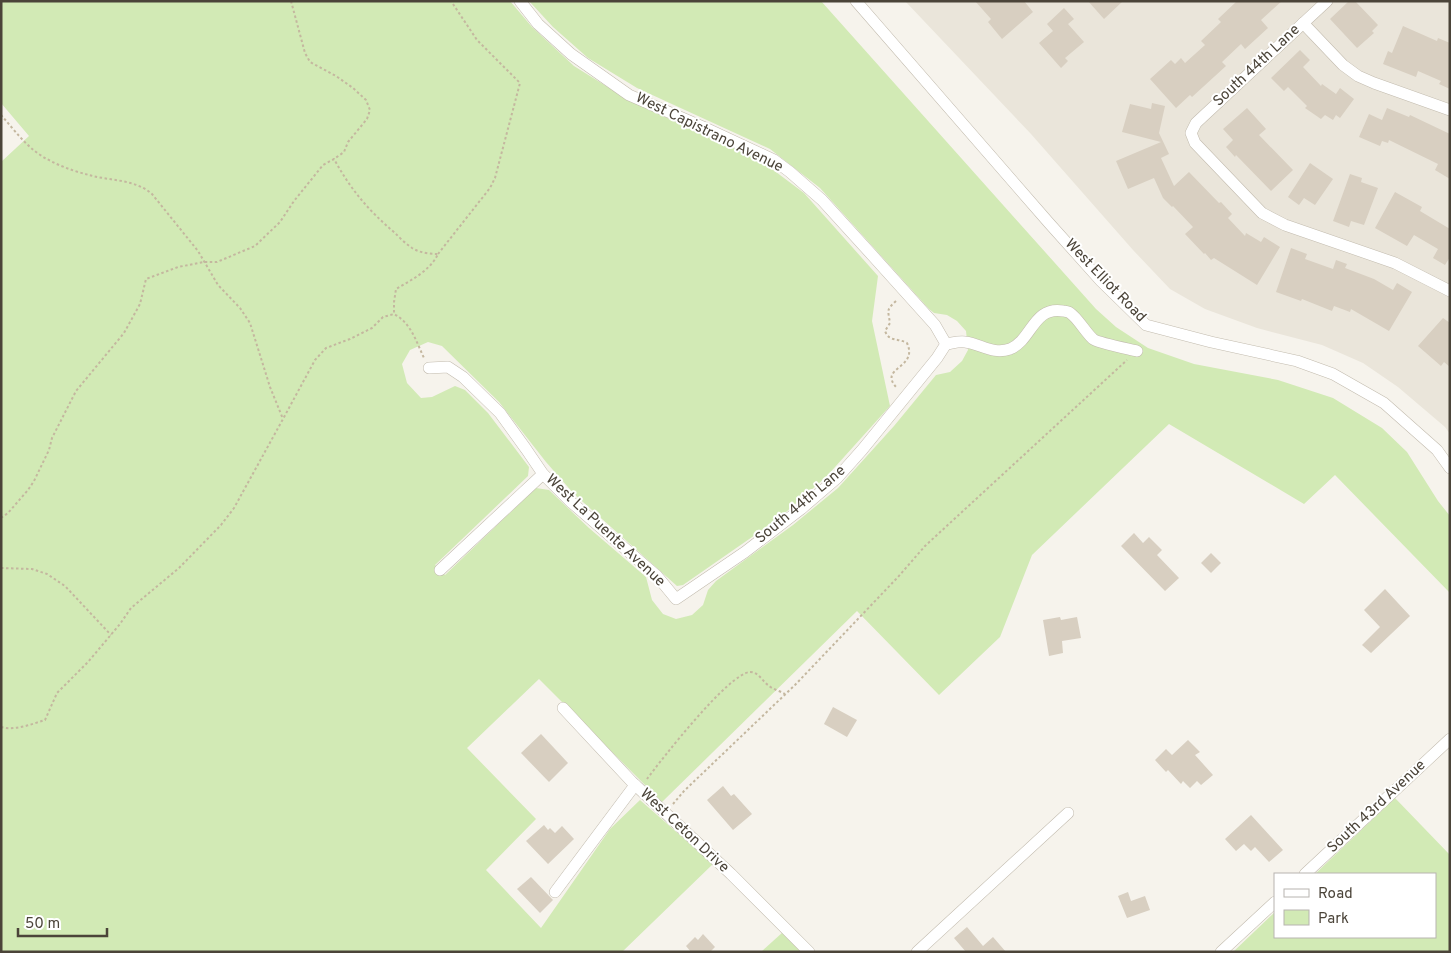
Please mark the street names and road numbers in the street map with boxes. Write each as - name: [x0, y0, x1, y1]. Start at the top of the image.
- street label: South 44th Lane: [1210, 21, 1304, 111]
- street label: West Capistrano Avenue: [632, 89, 786, 177]
- street label: West Elliot Road: [1060, 235, 1150, 327]
- street label: South 44th Lane: [752, 462, 850, 548]
- street label: West La Puente Avenue: [541, 471, 669, 591]
- street label: South 43rd Avenue: [1324, 756, 1430, 858]
- street label: West Ceton Drive: [635, 785, 733, 877]

